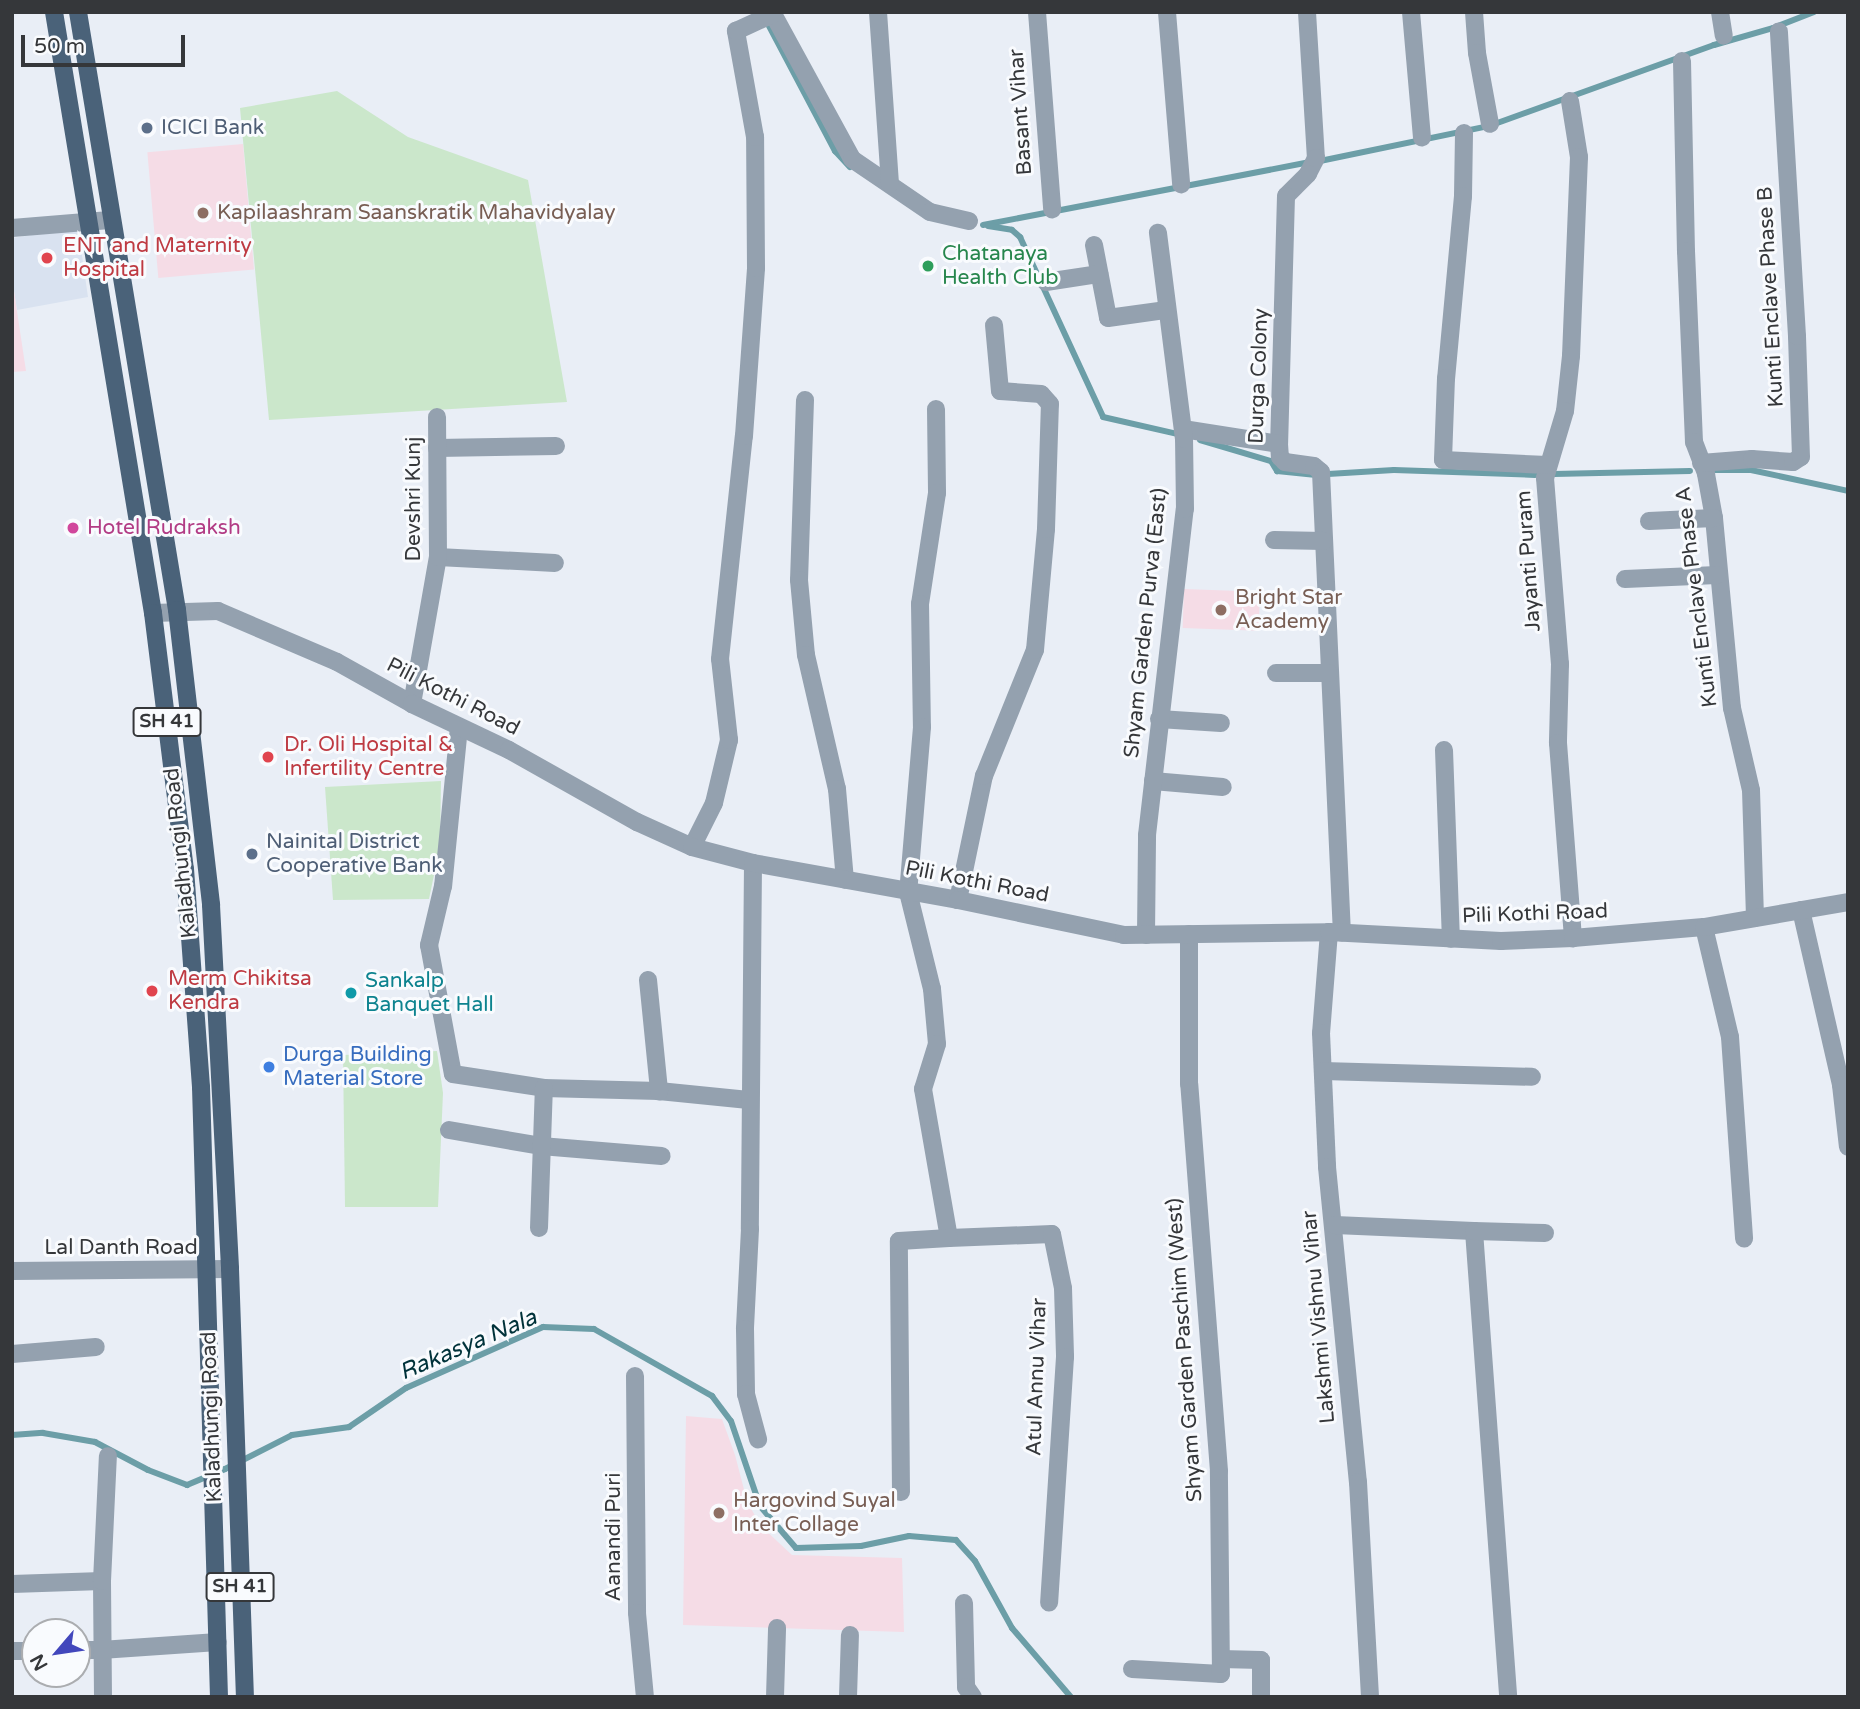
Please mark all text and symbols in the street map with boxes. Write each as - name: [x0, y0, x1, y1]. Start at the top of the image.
- scale bar: [24, 21, 189, 65]
- text: 50 m: [34, 34, 85, 59]
- street label: Basant Vihar: [1004, 48, 1038, 176]
- place label: ICICI Bank: [161, 115, 264, 141]
- marker: ICICI Bank: [139, 120, 155, 136]
- street label: Kunti Enclave Phase B: [1753, 186, 1789, 408]
- place label: Kapilaashram Saanskratik Mahavidyalay: [217, 200, 615, 226]
- marker: Kapilaashram Saanskratik Mahavidyalay: [195, 205, 211, 221]
- place label: ENT and Maternity Hospital: [63, 233, 252, 283]
- place label: Chatanaya Health Club: [942, 241, 1059, 291]
- marker: ENT and Maternity Hospital: [37, 248, 57, 268]
- marker: Chatanaya Health Club: [920, 258, 936, 274]
- street label: Durga Colony: [1244, 308, 1274, 444]
- street label: Devshri Kunj: [401, 437, 427, 561]
- street label: Kunti Enclave Phase A: [1671, 485, 1723, 709]
- street label: Shyam Garden Purva (East): [1119, 487, 1173, 759]
- street label: Jayanti Puram: [1511, 490, 1547, 632]
- place label: Hotel Rudraksh: [87, 515, 241, 541]
- marker: Hotel Rudraksh: [65, 520, 81, 536]
- place label: Bright Star Academy: [1235, 585, 1342, 635]
- marker: Bright Star Academy: [1213, 602, 1229, 618]
- street label: Pili Kothi Road: [382, 653, 524, 741]
- road number: SH 41: [132, 706, 202, 737]
- place label: Dr. Oli Hospital & Infertility Centre: [284, 732, 453, 782]
- marker: Dr. Oli Hospital & Infertility Centre: [258, 747, 278, 767]
- street label: Kaladhungi Road: [160, 767, 202, 939]
- place label: Nainital District Cooperative Bank: [266, 829, 443, 879]
- marker: Nainital District Cooperative Bank: [244, 846, 260, 862]
- street label: Pili Kothi Road: [903, 856, 1051, 908]
- street label: Pili Kothi Road: [1462, 899, 1608, 929]
- place label: Merm Chikitsa Kendra: [168, 966, 312, 1016]
- place label: Sankalp Banquet Hall: [365, 968, 494, 1018]
- marker: Merm Chikitsa Kendra: [142, 981, 162, 1001]
- marker: Sankalp Banquet Hall: [343, 985, 359, 1001]
- place label: Durga Building Material Store: [283, 1042, 432, 1092]
- marker: Durga Building Material Store: [261, 1059, 277, 1075]
- street label: Shyam Garden Paschim (West): [1162, 1197, 1208, 1503]
- street label: Lakshmi Vishnu Vihar: [1297, 1209, 1341, 1425]
- street label: Lal Danth Road: [44, 1235, 198, 1261]
- street label: Atul Annu Vihar: [1022, 1298, 1052, 1456]
- water label: Rakasya Nala: [395, 1304, 541, 1386]
- street label: Kaladhungi Road: [196, 1331, 228, 1503]
- street label: Aanandi Puri: [601, 1473, 627, 1601]
- place label: Hargovind Suyal Inter Collage: [733, 1488, 896, 1538]
- marker: Hargovind Suyal Inter Collage: [711, 1505, 727, 1521]
- road number: SH 41: [205, 1572, 275, 1602]
- north arrow: [21, 1618, 91, 1688]
- text: N: [26, 1650, 53, 1674]

